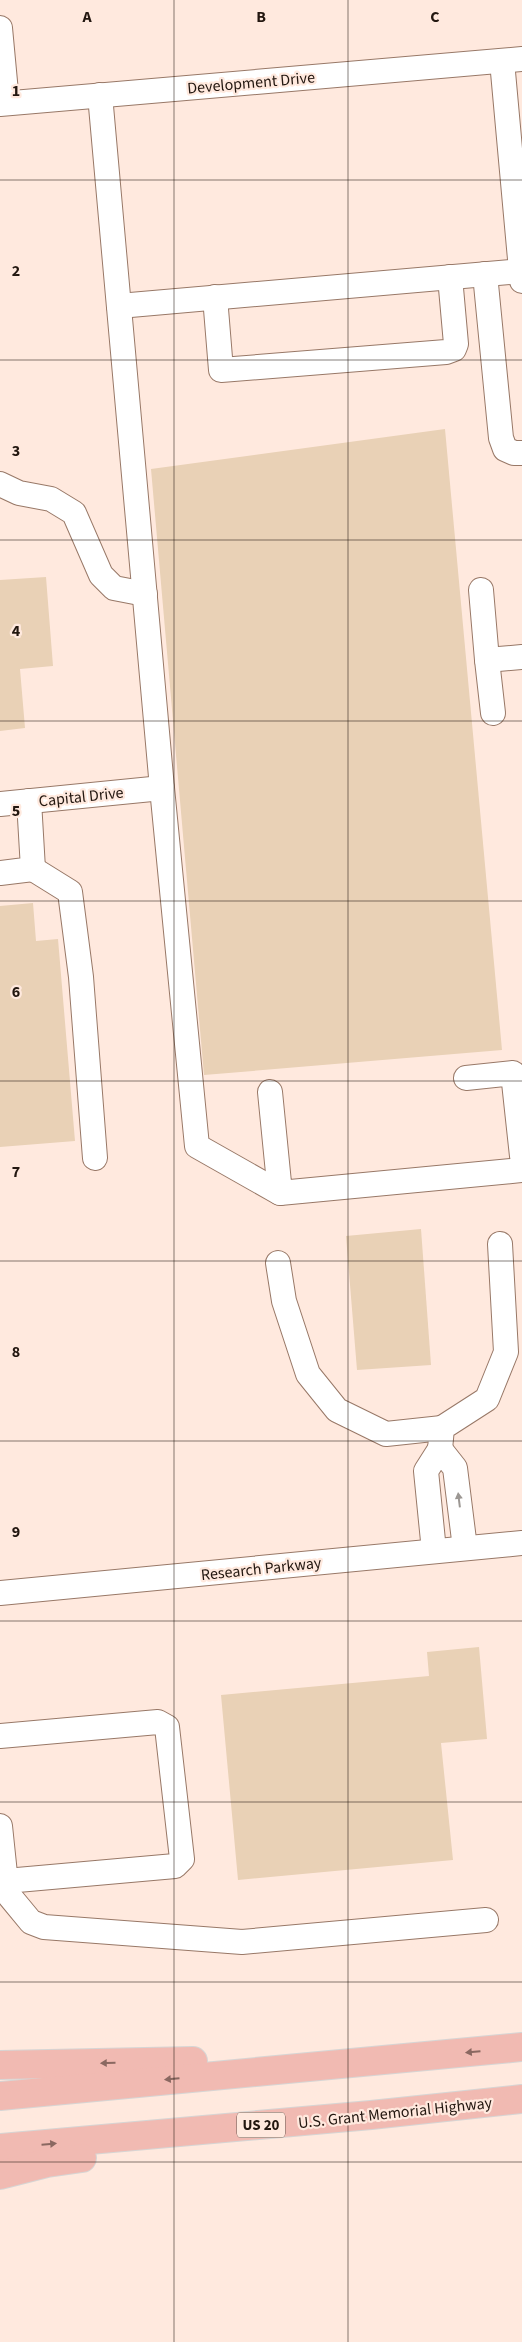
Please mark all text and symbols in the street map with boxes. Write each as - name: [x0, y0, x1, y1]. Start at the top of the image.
- text: A: [81, 6, 92, 28]
- text: B: [256, 6, 266, 28]
- text: C: [430, 6, 440, 28]
- street label: Development Drive: [186, 66, 316, 100]
- text: 1: [12, 80, 20, 102]
- text: 2: [12, 260, 20, 282]
- text: 3: [12, 440, 20, 462]
- text: 4: [12, 620, 21, 642]
- street label: Capital Drive: [38, 782, 125, 812]
- text: 5: [12, 800, 20, 822]
- text: 6: [12, 981, 20, 1003]
- text: 7: [12, 1161, 20, 1183]
- text: 8: [12, 1341, 20, 1363]
- one-way arrow: [455, 1492, 463, 1508]
- text: 9: [12, 1521, 20, 1543]
- street label: Research Parkway: [200, 1552, 323, 1586]
- one-way arrow: [465, 2048, 481, 2056]
- one-way arrow: [100, 2059, 116, 2067]
- one-way arrow: [164, 2076, 180, 2084]
- street label: U.S. Grant Memorial Highway: [297, 2092, 494, 2134]
- road number: US 20: [237, 2112, 285, 2138]
- one-way arrow: [41, 2140, 57, 2148]

